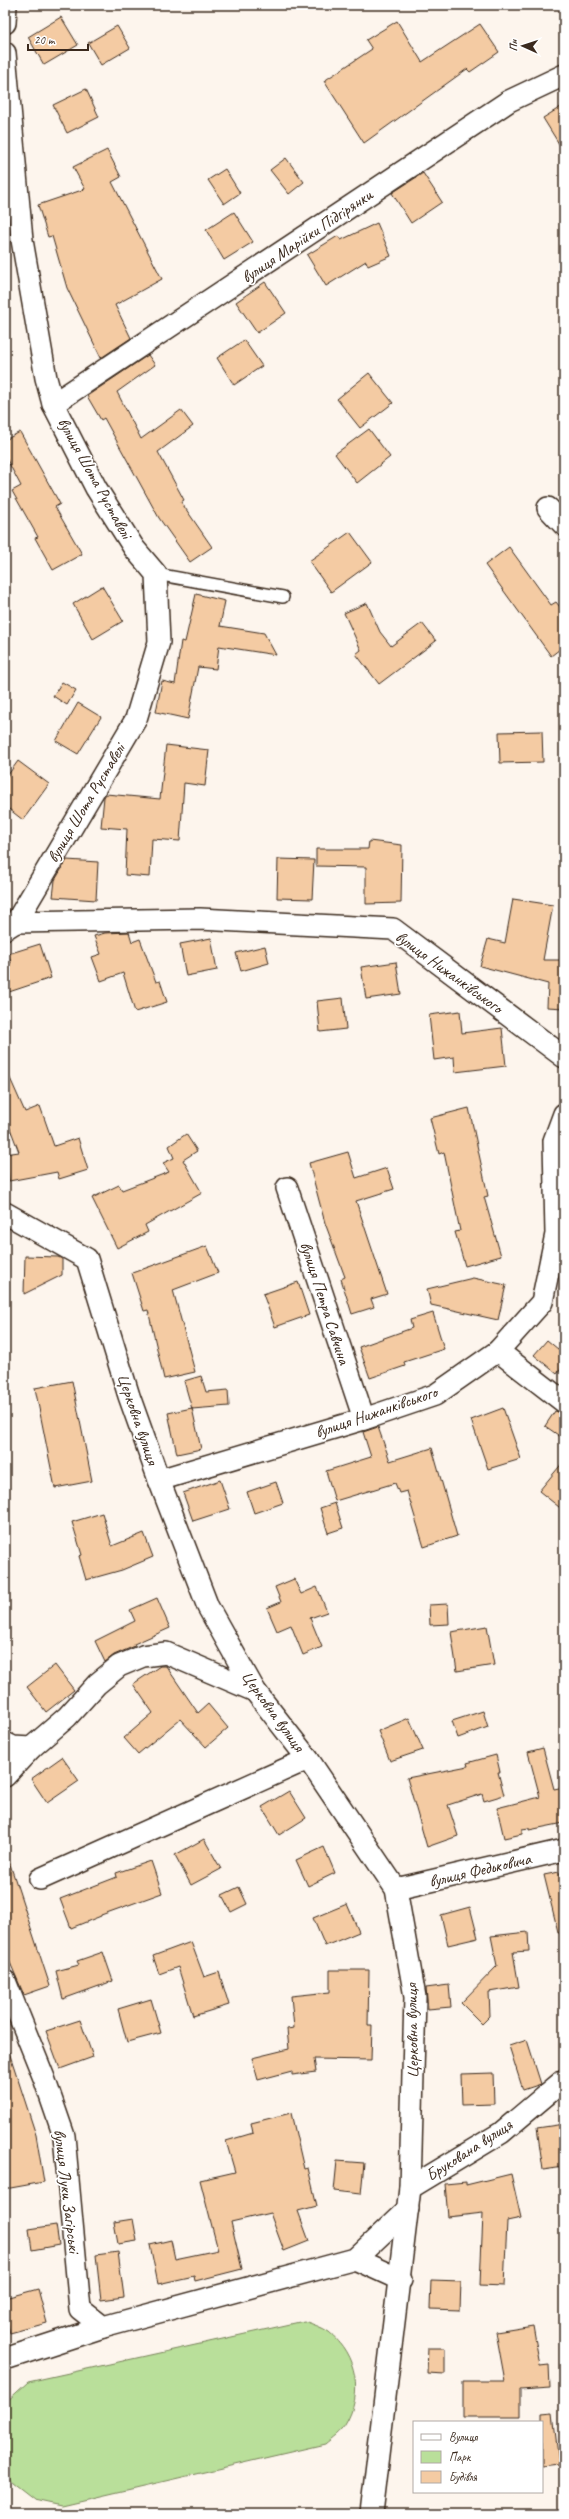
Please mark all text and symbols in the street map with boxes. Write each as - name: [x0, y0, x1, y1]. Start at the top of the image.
- scale bar: [28, 26, 88, 52]
- north arrow: [503, 26, 543, 66]
- text: 20 m: [34, 32, 56, 48]
- text: Пн: [506, 38, 520, 52]
- street label: вулиця Марійки Підгірянки: [237, 184, 378, 288]
- street label: вулиця Шота Руставелі: [53, 414, 138, 544]
- street label: вулиця Шота Руставелі: [42, 738, 131, 866]
- street label: вулиця Нижанківського: [391, 926, 508, 1019]
- street label: вулиця Петра Савчина: [295, 1239, 355, 1368]
- street label: Церковна вулиця: [113, 1371, 164, 1468]
- street label: вулиця Нижанківського: [312, 1381, 442, 1443]
- street label: Церковна вулиця: [237, 1666, 310, 1757]
- street label: вулиця Федьковича: [427, 1848, 535, 1892]
- street label: Церковна вулиця: [401, 1982, 423, 2079]
- street label: Брукована вулиця: [422, 2114, 517, 2186]
- street label: вулиця Луки Загірські: [49, 2128, 85, 2256]
- legend: [413, 2421, 543, 2493]
- text: Вулиця: [449, 2429, 478, 2445]
- text: Парк: [449, 2449, 472, 2465]
- text: Будівля: [449, 2469, 478, 2485]

